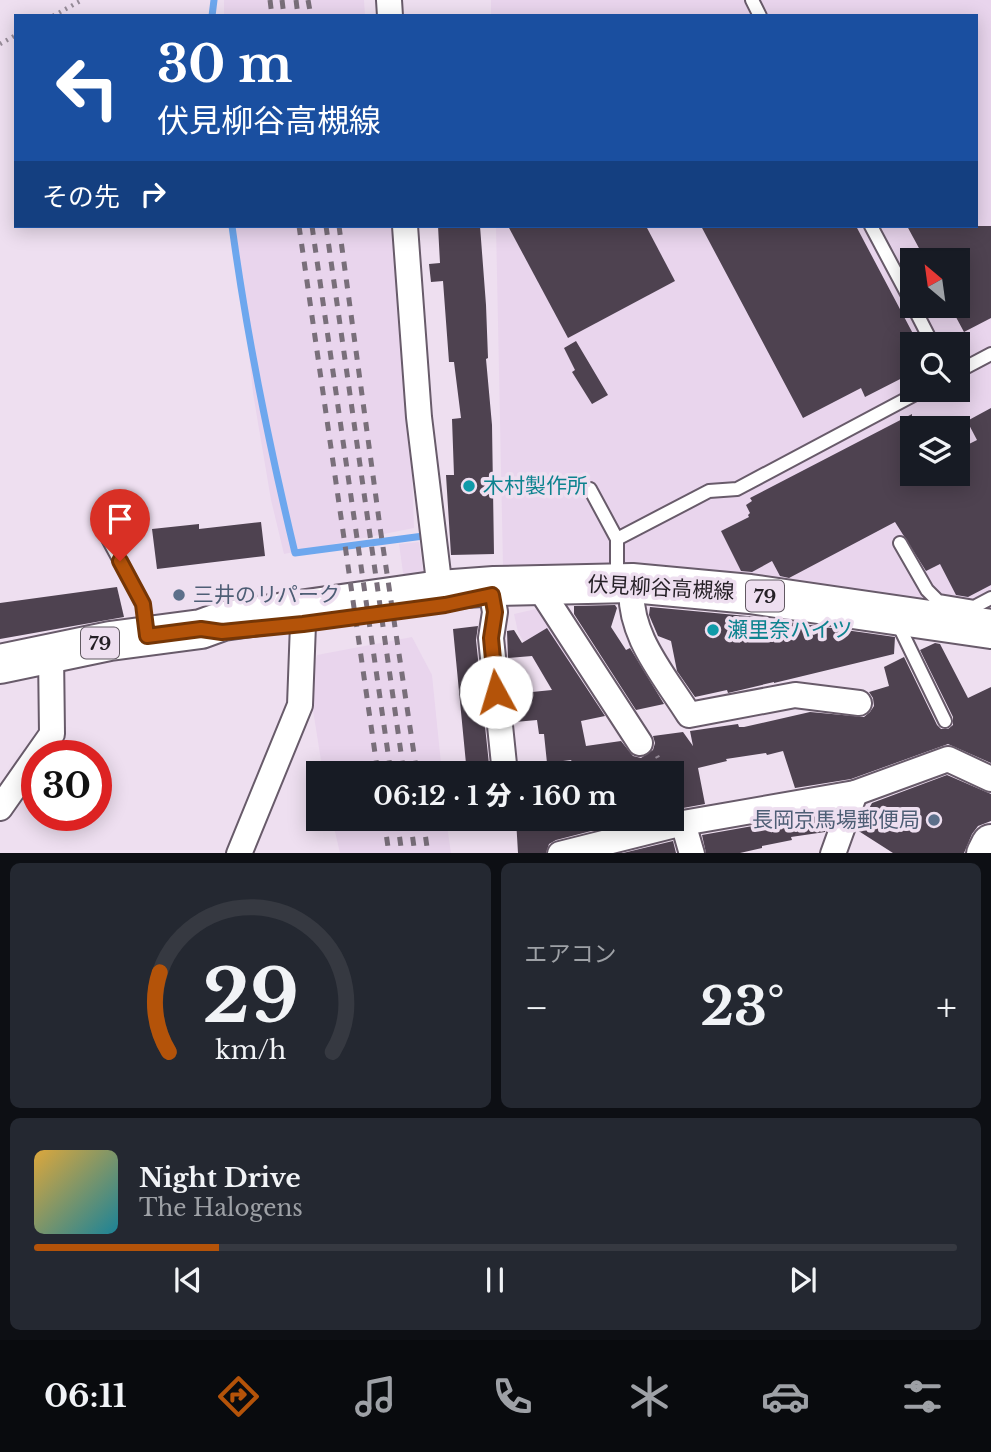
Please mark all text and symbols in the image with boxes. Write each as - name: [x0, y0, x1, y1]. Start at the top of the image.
- text: 30 m: [157, 34, 292, 95]
- icon: left: [42, 42, 133, 133]
- text: 伏見柳谷高槻線: [157, 101, 381, 141]
- icon: right: [134, 175, 172, 213]
- text: その先: [42, 181, 120, 213]
- north arrow: [900, 248, 970, 318]
- map controls: [900, 248, 970, 486]
- button: search: [900, 332, 970, 402]
- button: layers: [900, 416, 970, 486]
- place label: 木村製作所: [483, 473, 588, 499]
- marker: 木村製作所: [461, 478, 477, 494]
- pin: [90, 489, 150, 561]
- icon: arrive: [101, 500, 139, 538]
- street label: 伏見柳谷高槻線: [587, 571, 735, 605]
- road number: 79: [746, 580, 784, 611]
- place label: 三井のリパーク: [193, 582, 340, 608]
- marker: 三井のリパーク: [171, 587, 187, 603]
- place label: 瀬里奈ハイツ: [727, 617, 853, 643]
- marker: 瀬里奈ハイツ: [705, 622, 721, 638]
- road number: 79: [81, 628, 119, 658]
- position arrow: [459, 655, 533, 729]
- speed limit sign: 30: [21, 740, 112, 831]
- text: 06:12 · 1 分 · 160 m: [373, 780, 617, 812]
- place label: 長岡京馬場郵便局: [752, 807, 920, 833]
- marker: 長岡京馬場郵便局: [926, 812, 942, 828]
- text: エアコン: [525, 940, 617, 968]
- text: 29: [202, 951, 298, 1042]
- text: 23°: [700, 975, 785, 1039]
- text: −: [525, 984, 549, 1031]
- text: +: [936, 984, 957, 1031]
- text: km/h: [215, 1034, 286, 1065]
- text: Night Drive: [139, 1162, 301, 1194]
- text: The Halogens: [139, 1194, 303, 1222]
- icon: previous: [169, 1261, 207, 1299]
- icon: pause: [476, 1261, 514, 1299]
- icon: next: [784, 1261, 822, 1299]
- icon: directions: [214, 1372, 263, 1421]
- icon: music: [351, 1372, 400, 1421]
- icon: phone: [488, 1372, 537, 1421]
- icon: climate: [625, 1372, 674, 1421]
- icon: car: [761, 1372, 810, 1421]
- icon: filters: [898, 1372, 947, 1421]
- text: 06:11: [44, 1376, 127, 1416]

